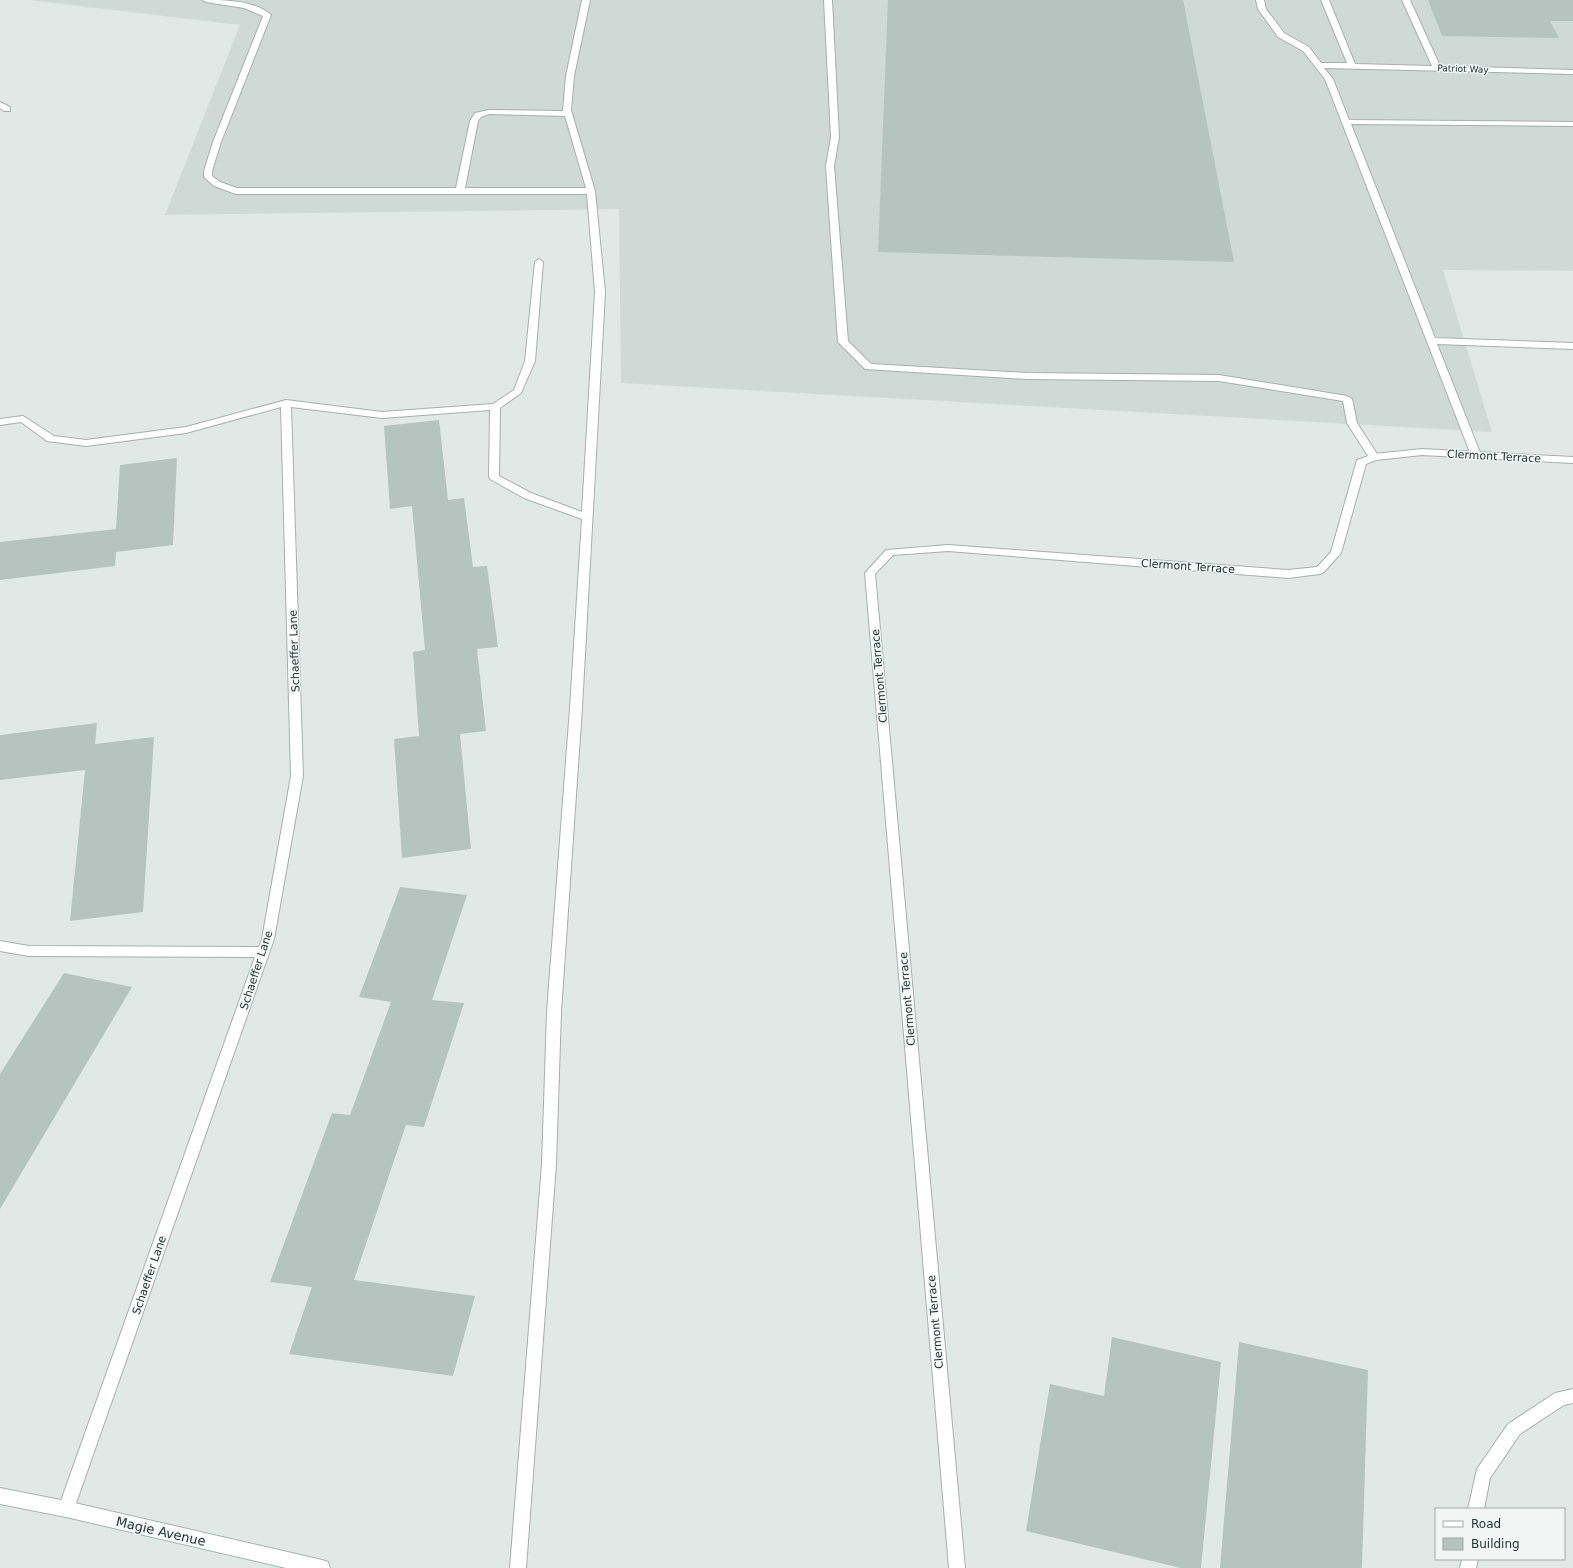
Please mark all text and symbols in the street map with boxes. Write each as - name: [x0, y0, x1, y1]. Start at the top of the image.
- street label: Patriot Way: [1437, 63, 1489, 75]
- street label: Clermont Terrace: [1447, 448, 1542, 465]
- street label: Clermont Terrace: [1141, 557, 1236, 576]
- street label: Schaeffer Lane: [287, 609, 302, 692]
- street label: Clermont Terrace: [869, 628, 890, 723]
- street label: Schaeffer Lane: [238, 929, 275, 1011]
- street label: Clermont Terrace: [897, 951, 918, 1046]
- street label: Schaeffer Lane: [130, 1234, 169, 1316]
- street label: Clermont Terrace: [925, 1274, 946, 1369]
- legend: [1435, 1508, 1565, 1560]
- street label: Magie Avenue: [115, 1514, 207, 1549]
- text: Road: [1471, 1517, 1501, 1531]
- text: Building: [1471, 1537, 1520, 1551]

